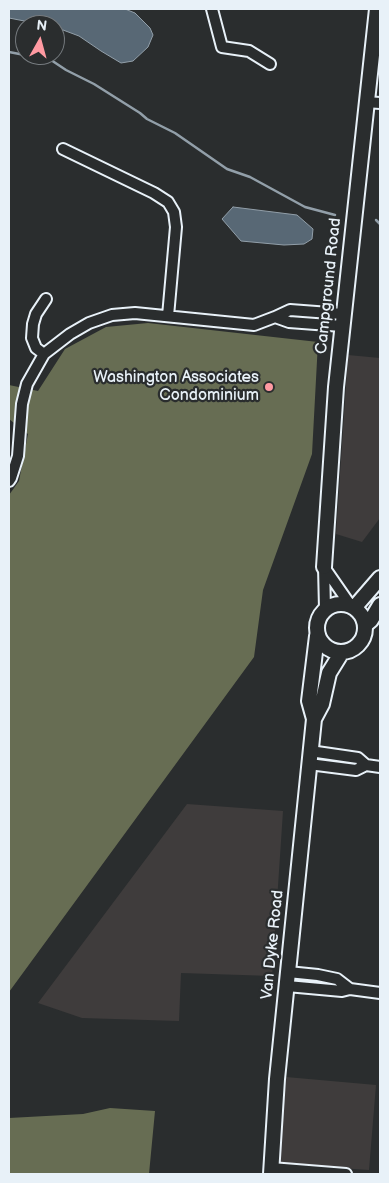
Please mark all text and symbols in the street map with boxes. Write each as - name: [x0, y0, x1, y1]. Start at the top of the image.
- north arrow: [15, 15, 65, 65]
- text: N: [36, 17, 48, 35]
- street label: Campground Road: [312, 217, 346, 355]
- place label: Washington Associates Condominium: [93, 368, 259, 406]
- marker: Washington Associates Condominium: [263, 381, 275, 393]
- street label: Van Dyke Road: [258, 889, 288, 1001]

